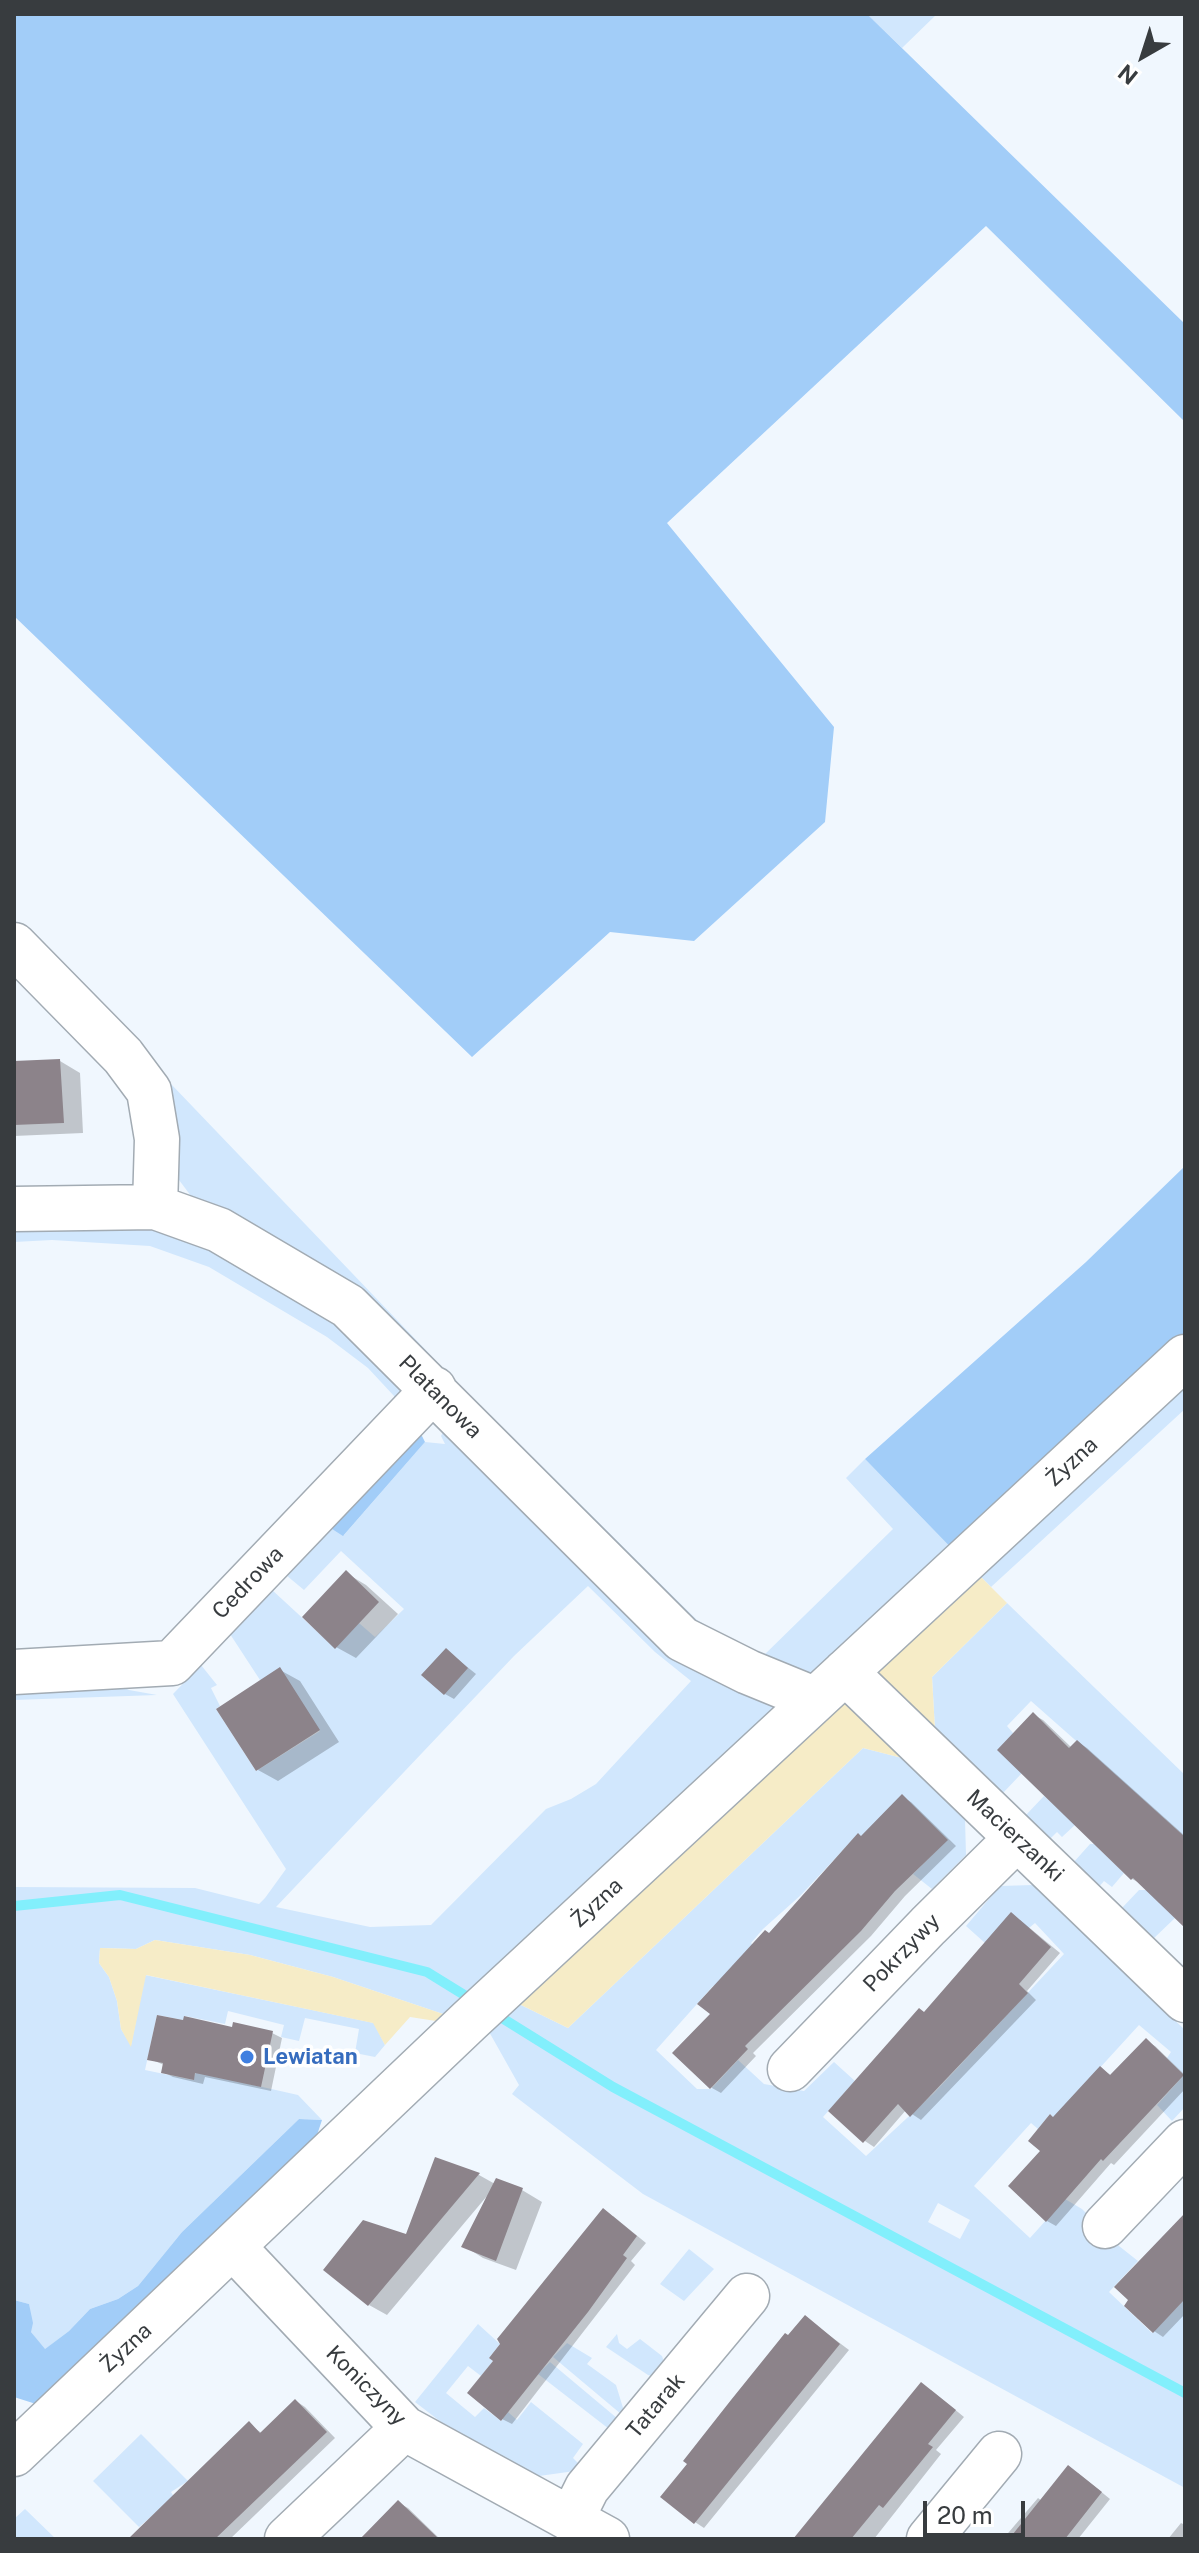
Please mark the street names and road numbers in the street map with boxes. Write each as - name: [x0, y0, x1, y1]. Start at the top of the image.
- street label: Platanowa: [393, 1350, 487, 1444]
- street label: Żyzna: [1041, 1432, 1103, 1492]
- street label: Cedrowa: [207, 1541, 289, 1625]
- street label: Macierzanki: [961, 1784, 1069, 1888]
- street label: Żyzna: [566, 1873, 628, 1933]
- street label: Pokrzywy: [858, 1908, 946, 1998]
- street label: Żyzna: [95, 2318, 157, 2378]
- street label: Koniczyny: [320, 2340, 412, 2432]
- street label: Tatarak: [621, 2368, 691, 2444]

